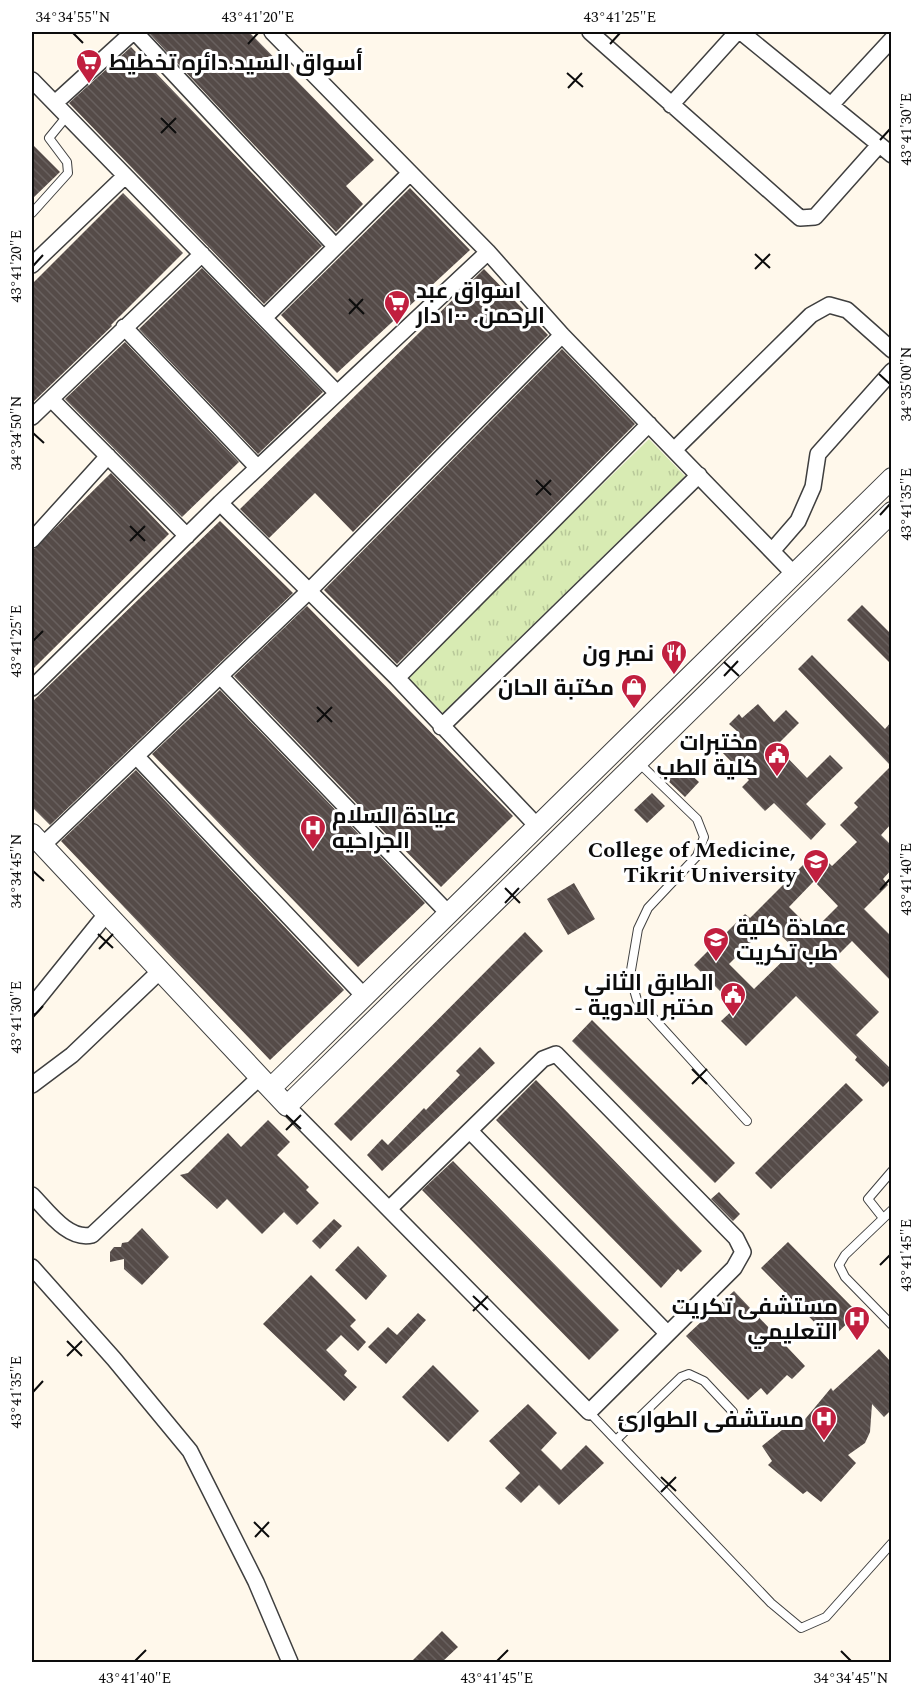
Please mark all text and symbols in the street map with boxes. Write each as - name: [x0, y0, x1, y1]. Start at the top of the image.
- text: 34°34'55"N: [36, 6, 111, 29]
- text: 43°41'20"E: [222, 6, 294, 29]
- text: 43°41'25"E: [584, 6, 656, 29]
- supermarket icon: أسواق السيد.دائره تخطيط: [74, 47, 104, 85]
- place label: أسواق السيد.دائره تخطيط: [109, 47, 363, 80]
- text: 43°41'30"E: [895, 93, 918, 165]
- text: 43°41'20"E: [5, 230, 28, 302]
- place label: اسواق عبد الرحمن. ١٠٠ دار: [415, 275, 545, 333]
- supermarket icon: اسواق عبد الرحمن. ١٠٠ دار: [382, 288, 412, 326]
- text: 34°35'00"N: [895, 346, 918, 422]
- text: 34°34'50"N: [5, 395, 28, 471]
- text: 43°41'35"E: [895, 468, 918, 540]
- text: 43°41'25"E: [5, 605, 28, 677]
- place label: نمبر ون: [583, 638, 654, 671]
- restaurant icon: نمبر ون: [659, 638, 689, 676]
- place label: مكتبة الحان: [498, 672, 614, 705]
- shop icon: مكتبة الحان: [619, 672, 649, 710]
- place label: مختبرات كلية الطب: [657, 727, 758, 785]
- public building icon: مختبرات كلية الطب: [762, 740, 792, 778]
- place label: عيادة السلام الجراحيه: [332, 800, 457, 858]
- hospital icon: عيادة السلام الجراحيه: [298, 813, 328, 851]
- text: 34°34'45"N: [5, 833, 28, 909]
- place label: College of Medicine, Tikrit University: [588, 834, 798, 892]
- text: 43°41'40"E: [895, 843, 918, 915]
- school or university icon: College of Medicine, Tikrit University: [801, 847, 831, 885]
- place label: عمادة كلية طب تكريت: [736, 912, 847, 970]
- school or university icon: عمادة كلية طب تكريت: [701, 925, 731, 963]
- place label: الطابق الثاني - مختبر الادوية: [574, 967, 714, 1025]
- public building icon: الطابق الثاني - مختبر الادوية: [718, 980, 748, 1018]
- text: 43°41'30"E: [5, 981, 28, 1053]
- text: 43°41'45"E: [895, 1219, 918, 1291]
- place label: مستشفى تكريت التعليمي: [672, 1291, 838, 1349]
- hospital icon: مستشفى تكريت التعليمي: [842, 1304, 872, 1342]
- text: 43°41'35"E: [5, 1356, 28, 1428]
- place label: مستشفى الطوارئ: [618, 1404, 804, 1437]
- hospital icon: مستشفى الطوارئ: [809, 1404, 839, 1442]
- text: 43°41'40"E: [99, 1667, 171, 1690]
- text: 43°41'45"E: [461, 1667, 533, 1690]
- text: 34°34'45"N: [814, 1667, 889, 1690]

